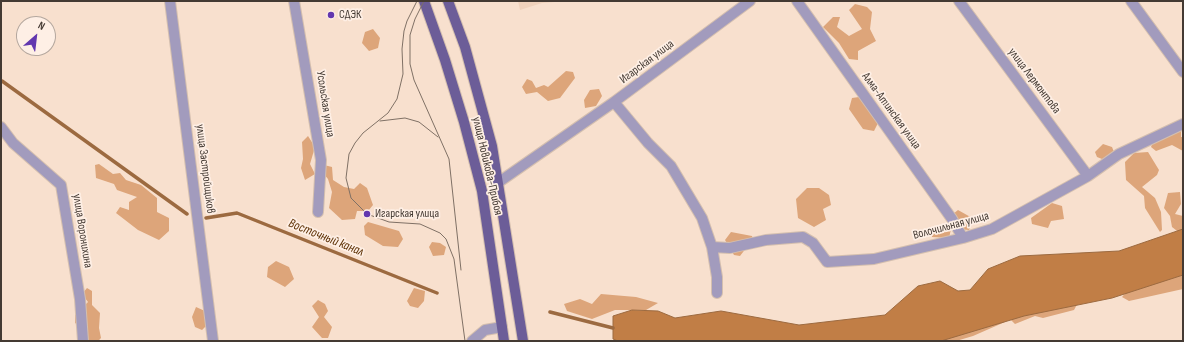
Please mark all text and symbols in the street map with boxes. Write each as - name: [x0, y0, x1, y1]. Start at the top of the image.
- place label: СДЭК: [339, 8, 361, 22]
- marker: СДЭК: [326, 10, 336, 20]
- north arrow: [16, 16, 56, 56]
- text: N: [36, 19, 47, 33]
- street label: Игарская улица: [617, 37, 677, 87]
- street label: улица Лермонтова: [1005, 45, 1063, 117]
- street label: Усольская улица: [313, 70, 337, 138]
- street label: Алма-Атинская улица: [858, 70, 924, 152]
- street label: улица Новикова-Прибоя: [469, 115, 505, 217]
- street label: улица Застройщиков: [192, 124, 218, 214]
- street label: улица Воронихина: [69, 193, 95, 269]
- place label: Игарская улица: [375, 207, 439, 221]
- marker: Игарская улица: [362, 209, 372, 219]
- street label: Волочильная улица: [912, 209, 990, 243]
- water label: Восточный канал: [286, 216, 366, 260]

